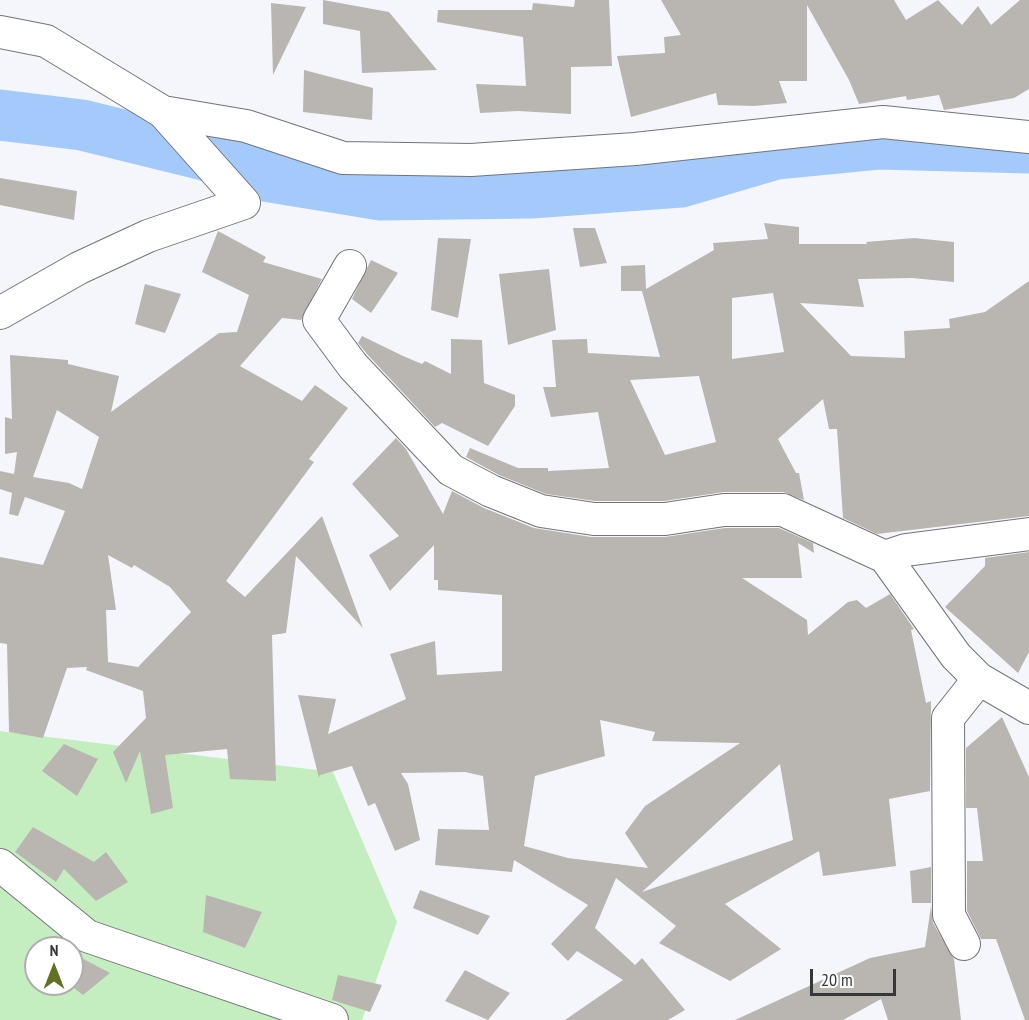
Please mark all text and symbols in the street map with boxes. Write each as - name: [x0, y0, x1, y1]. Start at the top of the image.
- north arrow: [24, 936, 84, 996]
- text: N: [50, 940, 58, 960]
- scale bar: [813, 957, 898, 995]
- text: 20 m: [821, 968, 853, 991]

